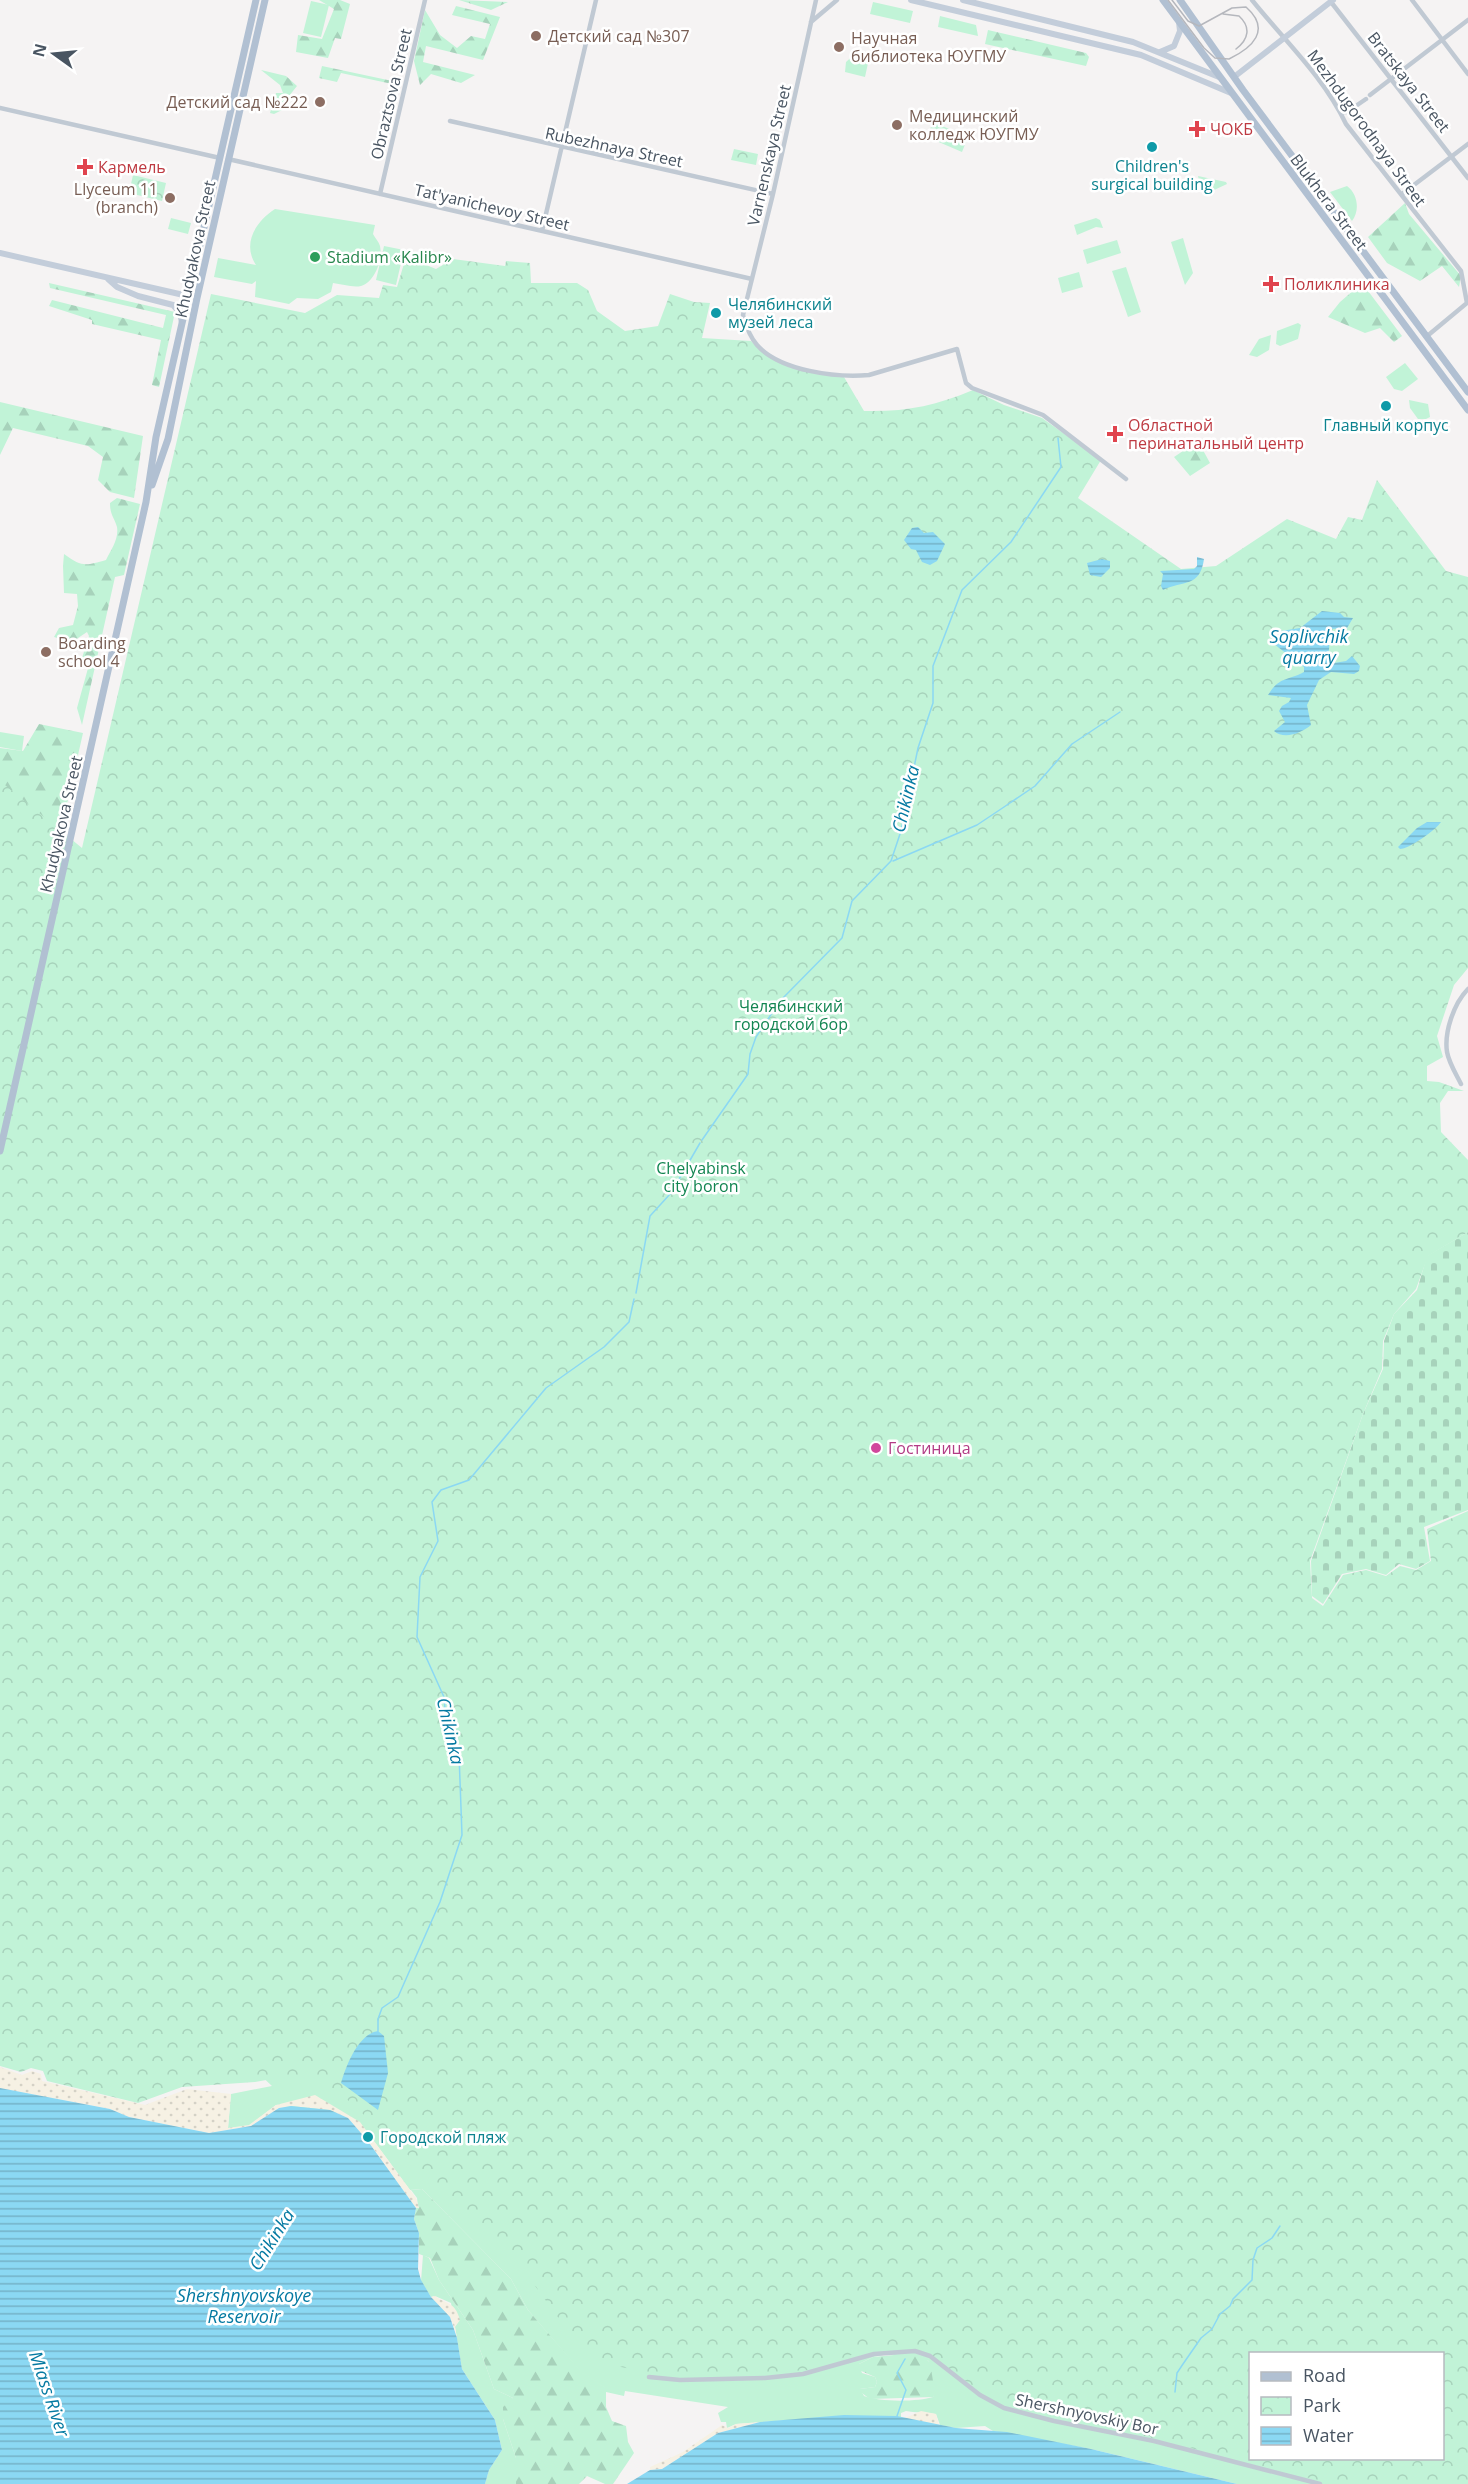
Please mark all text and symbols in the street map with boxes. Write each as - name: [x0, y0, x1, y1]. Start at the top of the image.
- north arrow: [24, 24, 84, 84]
- place label: Детский сад №307: [548, 25, 690, 47]
- street label: Obraztsova Street: [365, 26, 417, 162]
- place label: Научная библиотека ЮУГМУ: [851, 27, 1006, 67]
- street label: Bratskaya Street: [1363, 27, 1455, 137]
- marker: Детский сад №307: [529, 29, 543, 43]
- marker: Научная библиотека ЮУГМУ: [832, 40, 846, 54]
- text: N: [27, 41, 52, 59]
- street label: Mezhdugorodnaya Street: [1303, 45, 1432, 211]
- street label: Varnenskaya Street: [742, 82, 796, 228]
- place label: Детский сад №222: [166, 91, 308, 113]
- marker: Детский сад №222: [313, 95, 327, 109]
- place label: Медицинский колледж ЮУГМУ: [909, 105, 1039, 145]
- marker: Медицинский колледж ЮУГМУ: [890, 118, 904, 132]
- place label: ЧОКБ: [1210, 118, 1253, 140]
- marker: ЧОКБ: [1188, 120, 1206, 138]
- street label: Rubezhnaya Street: [543, 122, 685, 172]
- marker: Children's surgical building: [1145, 140, 1159, 154]
- street label: Blukhera Street: [1285, 149, 1373, 255]
- place label: Children's surgical building: [1091, 155, 1213, 195]
- place label: Кармель: [98, 156, 166, 178]
- marker: Кармель: [76, 158, 94, 176]
- place label: Llyceum 11 (branch): [74, 178, 158, 218]
- street label: Khudyakova Street: [170, 178, 220, 320]
- street label: Tat'yanichevoy Street: [412, 178, 572, 236]
- marker: Llyceum 11 (branch): [163, 191, 177, 205]
- place label: Stadium «Kalibr»: [327, 246, 452, 268]
- marker: Stadium «Kalibr»: [308, 250, 322, 264]
- place label: Поликлиника: [1284, 273, 1390, 295]
- marker: Поликлиника: [1262, 275, 1280, 293]
- place label: Челябинский музей леса: [728, 293, 832, 333]
- marker: Челябинский музей леса: [709, 306, 723, 320]
- marker: Главный корпус: [1379, 399, 1393, 413]
- place label: Областной перинатальный центр: [1128, 414, 1304, 454]
- place label: Главный корпус: [1323, 414, 1449, 436]
- marker: Областной перинатальный центр: [1106, 425, 1124, 443]
- water label: Soplivchik quarry: [1270, 624, 1350, 669]
- place label: Boarding school 4: [58, 632, 126, 672]
- marker: Boarding school 4: [39, 645, 53, 659]
- street label: Khudyakova Street: [35, 753, 88, 895]
- water label: Chikinka: [886, 763, 924, 835]
- park label: Челябинский городской бор: [734, 995, 848, 1035]
- park label: Chelyabinsk city boron: [656, 1157, 746, 1197]
- place label: Гостиница: [888, 1437, 971, 1459]
- marker: Гостиница: [869, 1441, 883, 1455]
- water label: Chikinka: [432, 1695, 470, 1767]
- place label: Городской пляж: [380, 2126, 506, 2148]
- marker: Городской пляж: [361, 2130, 375, 2144]
- water label: Chikinka: [243, 2204, 299, 2275]
- water label: Shershnyovskoye Reservoir: [177, 2283, 311, 2328]
- water label: Miass River: [24, 2348, 76, 2441]
- legend: [1249, 2352, 1444, 2460]
- text: Road: [1303, 2363, 1346, 2387]
- street label: Shershnyovskiy Bor: [1013, 2388, 1161, 2440]
- text: Park: [1303, 2393, 1341, 2417]
- text: Water: [1303, 2423, 1354, 2447]

